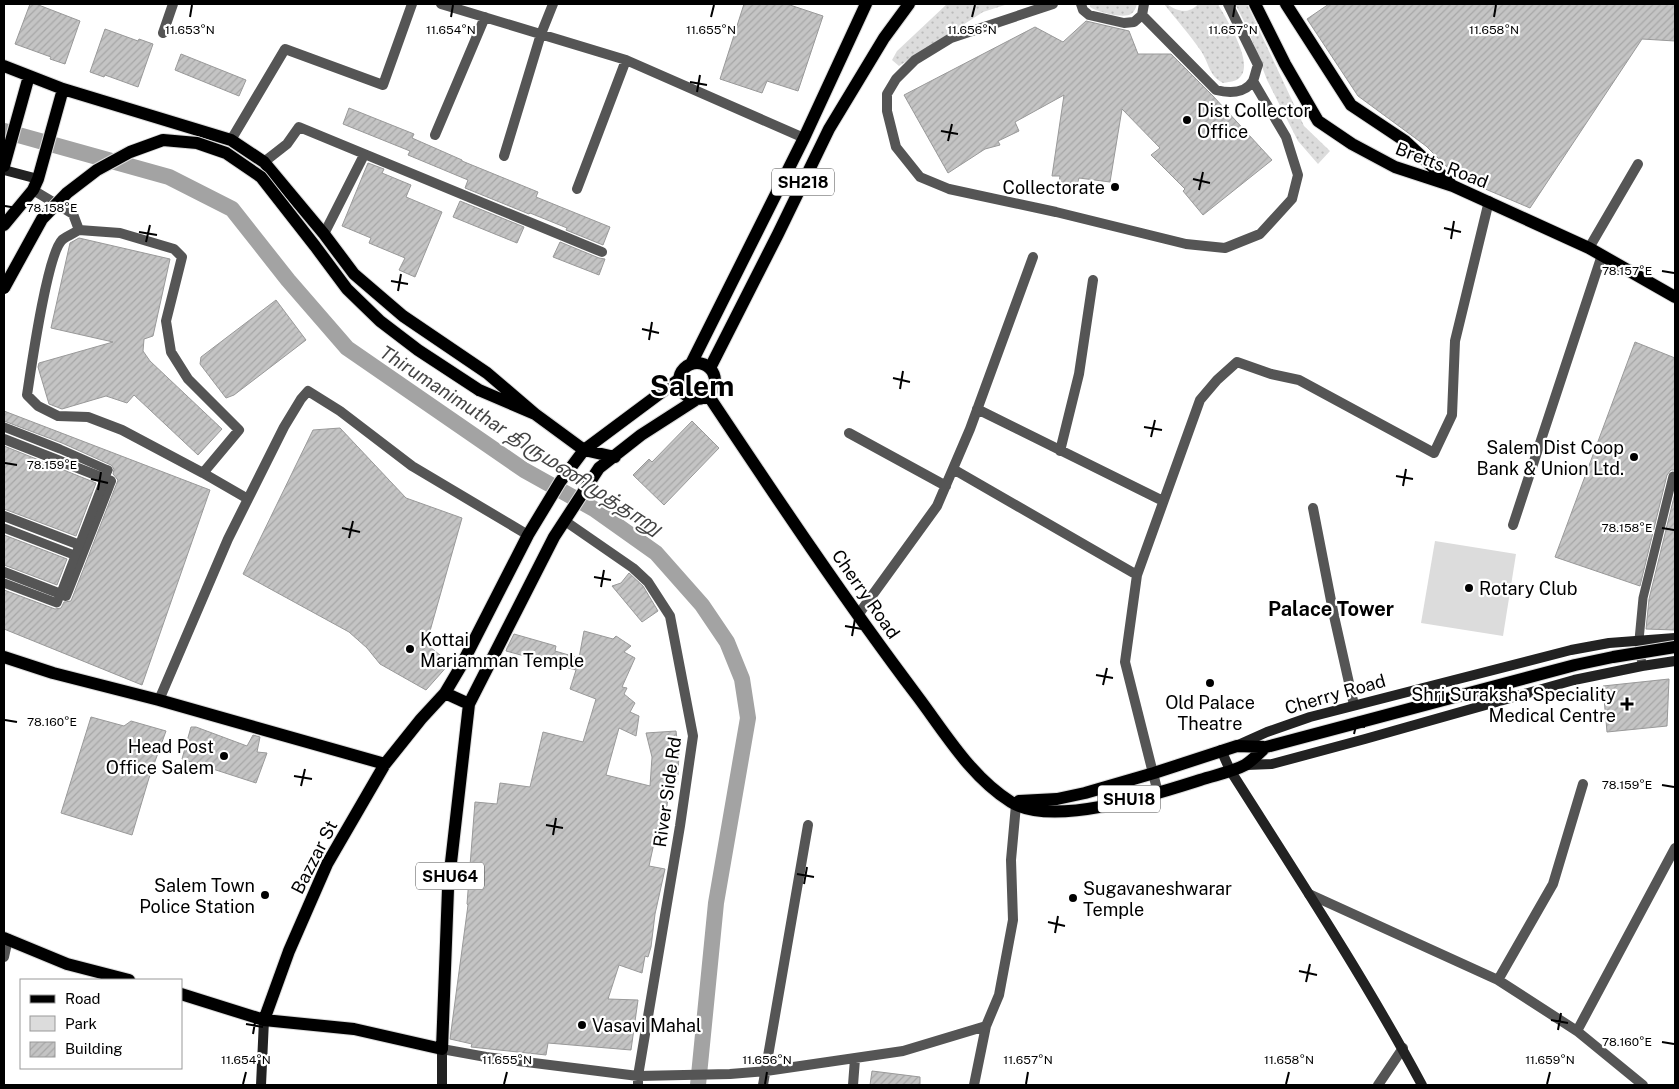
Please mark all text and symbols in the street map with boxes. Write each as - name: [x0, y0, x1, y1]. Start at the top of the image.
- text: 11.653°N: [165, 23, 215, 37]
- text: 11.654°N: [426, 23, 476, 37]
- text: 11.655°N: [686, 23, 736, 37]
- text: 11.656°N: [947, 23, 997, 37]
- text: 11.657°N: [1208, 23, 1258, 37]
- text: 11.658°N: [1469, 23, 1519, 37]
- place label: Dist Collector Office: [1197, 100, 1311, 142]
- marker: Dist Collector Office: [1181, 114, 1193, 126]
- street label: Bretts Road: [1393, 138, 1491, 192]
- road number: SH218: [772, 168, 834, 196]
- place label: Collectorate: [1003, 177, 1105, 198]
- marker: Collectorate: [1109, 181, 1121, 193]
- text: 78.158°E: [27, 201, 77, 215]
- text: 78.157°E: [1602, 264, 1652, 278]
- water label: Thirumanimuthar திருமணிமுத்தாறு: [375, 341, 667, 543]
- district label: Salem: [650, 369, 734, 402]
- place label: Salem Dist Coop Bank & Union Ltd.: [1477, 437, 1624, 479]
- marker: Salem Dist Coop Bank & Union Ltd.: [1628, 451, 1640, 463]
- text: 78.159°E: [27, 458, 77, 472]
- text: 78.158°E: [1602, 521, 1652, 535]
- street label: Cherry Road: [828, 545, 904, 643]
- place label: Rotary Club: [1479, 578, 1578, 599]
- marker: Rotary Club: [1463, 582, 1475, 594]
- district label: Palace Tower: [1268, 597, 1394, 621]
- place label: Kottai Mariamman Temple: [420, 629, 584, 671]
- marker: Kottai Mariamman Temple: [404, 643, 416, 655]
- street label: Cherry Road: [1282, 670, 1388, 718]
- marker: Old Palace Theatre: [1204, 677, 1216, 689]
- place label: Shri Suraksha Speciality Medical Centre: [1411, 684, 1616, 726]
- place label: Old Palace Theatre: [1165, 692, 1255, 734]
- marker: Shri Suraksha Speciality Medical Centre: [1620, 697, 1634, 711]
- text: 78.160°E: [27, 715, 77, 729]
- street label: River Side Rd: [649, 735, 685, 849]
- place label: Head Post Office Salem: [106, 736, 214, 778]
- marker: Head Post Office Salem: [218, 750, 230, 762]
- text: 78.159°E: [1602, 778, 1652, 792]
- road number: SHU18: [1098, 786, 1160, 812]
- street label: Bazzar St: [287, 817, 341, 897]
- road number: SHU64: [416, 862, 484, 889]
- place label: Salem Town Police Station: [139, 875, 255, 917]
- place label: Sugavaneshwarar Temple: [1083, 878, 1232, 920]
- marker: Salem Town Police Station: [259, 889, 271, 901]
- marker: Sugavaneshwarar Temple: [1067, 892, 1079, 904]
- legend: [20, 979, 182, 1069]
- text: Road: [65, 990, 101, 1007]
- text: Park: [65, 1015, 97, 1032]
- place label: Vasavi Mahal: [592, 1015, 701, 1036]
- marker: Vasavi Mahal: [576, 1019, 588, 1031]
- text: 78.160°E: [1602, 1035, 1652, 1049]
- text: Building: [65, 1040, 123, 1057]
- text: 11.654°N: [221, 1053, 271, 1067]
- text: 11.655°N: [482, 1053, 532, 1067]
- text: 11.656°N: [742, 1053, 792, 1067]
- text: 11.657°N: [1003, 1053, 1053, 1067]
- text: 11.658°N: [1264, 1053, 1314, 1067]
- text: 11.659°N: [1525, 1053, 1575, 1067]

